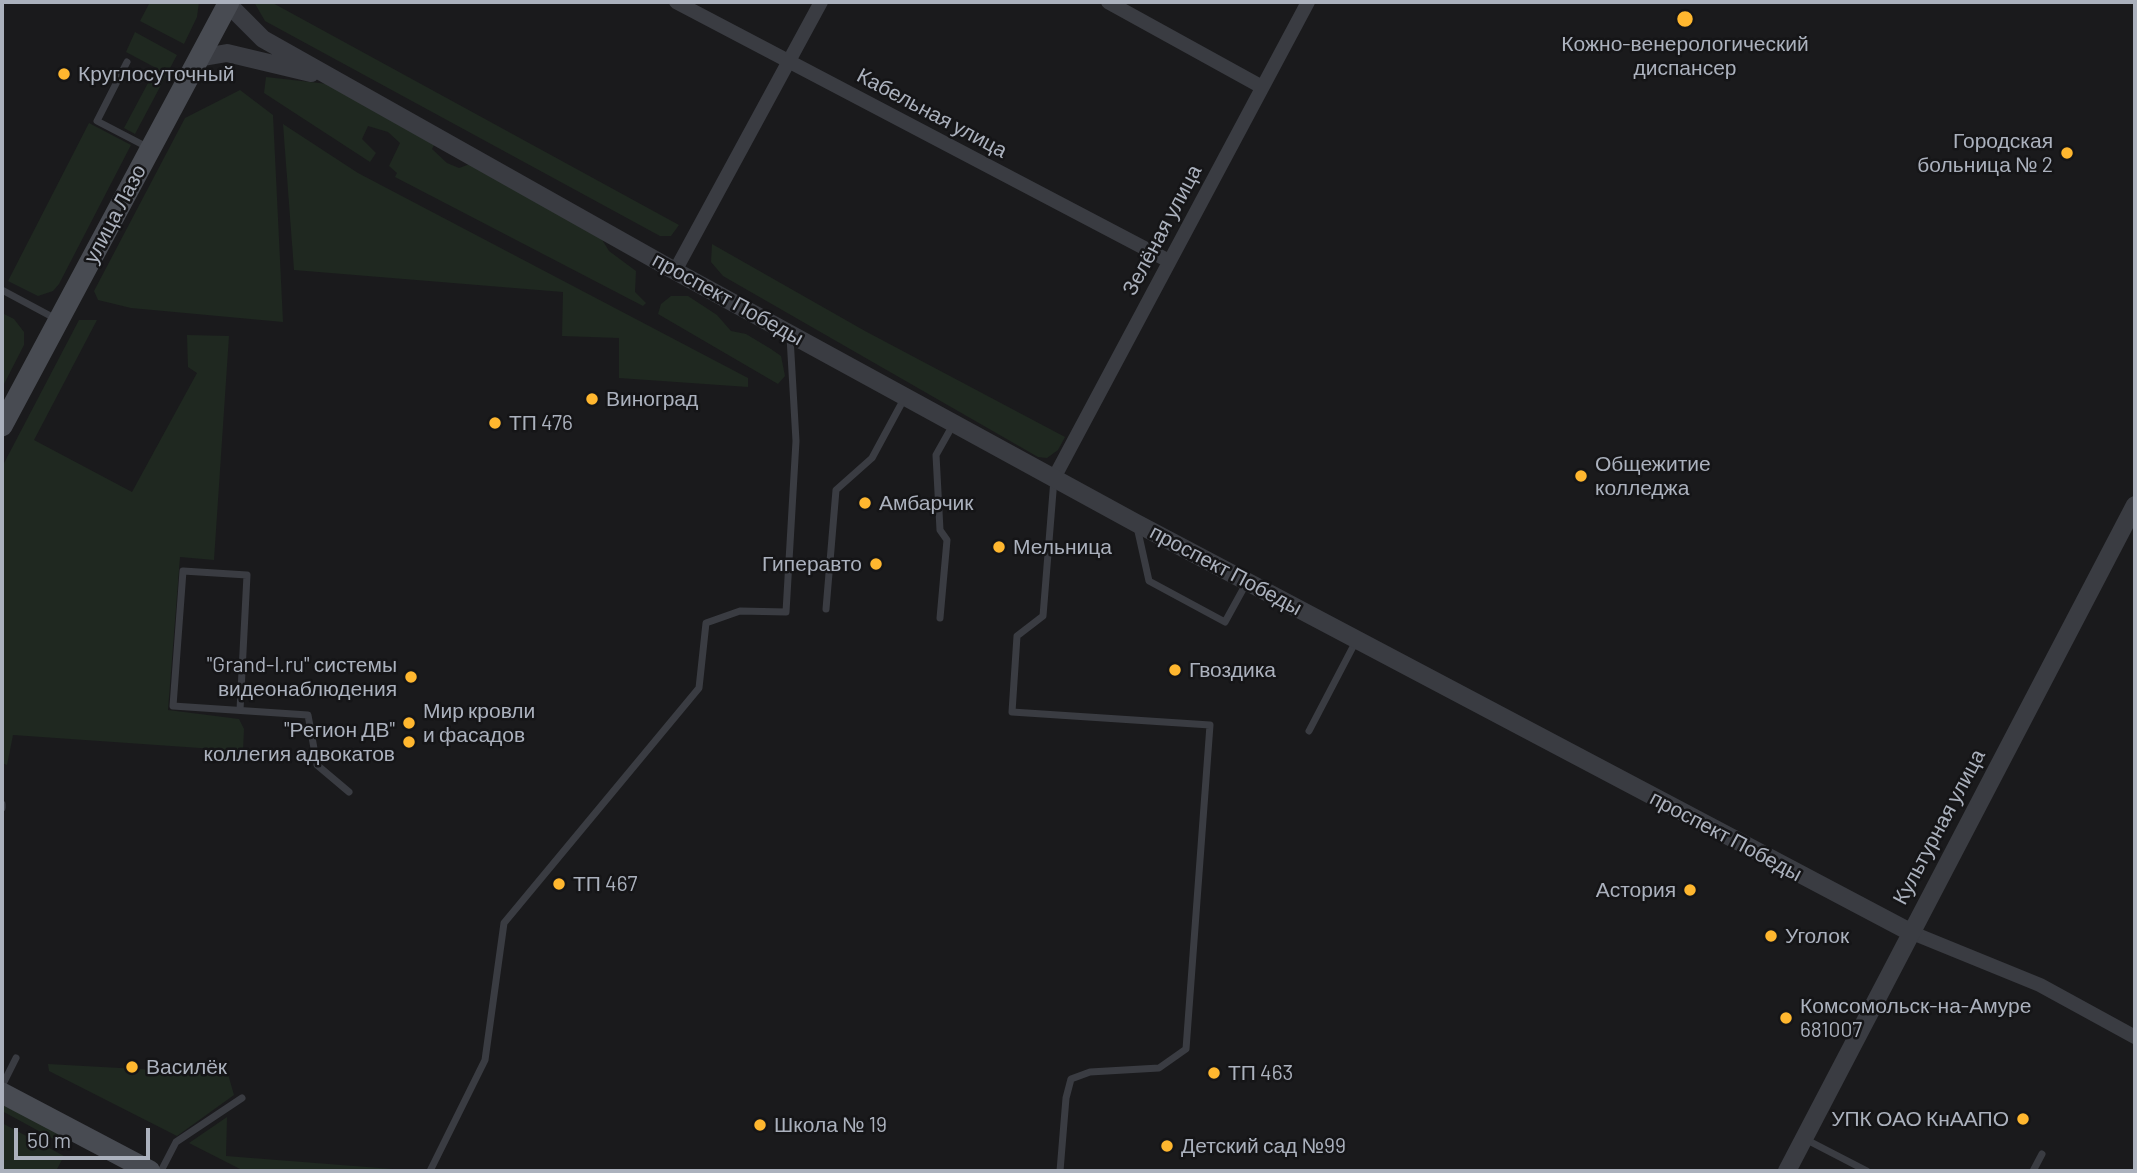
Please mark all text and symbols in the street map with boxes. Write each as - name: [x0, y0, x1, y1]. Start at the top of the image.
- marker: Кожно-венерологический диспансер: [1675, 9, 1695, 29]
- place label: Кожно-венерологический диспансер: [1561, 31, 1809, 81]
- place label: Круглосуточный: [78, 61, 235, 87]
- street label: Кабельная улица: [853, 63, 1011, 163]
- marker: Круглосуточный: [56, 66, 72, 82]
- place label: Городская больница № 2: [1917, 128, 2053, 178]
- marker: Городская больница № 2: [2059, 145, 2075, 161]
- street label: улица Лазо: [78, 160, 152, 268]
- street label: Зелёная улица: [1117, 160, 1207, 300]
- street label: проспект Победы: [648, 247, 808, 351]
- place label: Виноград: [606, 386, 698, 412]
- marker: Виноград: [584, 391, 600, 407]
- place label: ТП 476: [509, 410, 573, 436]
- marker: ТП 476: [487, 415, 503, 431]
- place label: Общежитие колледжа: [1595, 451, 1711, 501]
- marker: Общежитие колледжа: [1573, 468, 1589, 484]
- place label: Амбарчик: [879, 490, 974, 516]
- marker: Амбарчик: [857, 495, 873, 511]
- street label: проспект Победы: [1146, 519, 1306, 621]
- place label: Мельница: [1013, 534, 1112, 560]
- marker: Мельница: [991, 539, 1007, 555]
- place label: Гиперавто: [762, 551, 862, 577]
- marker: Гиперавто: [868, 556, 884, 572]
- place label: "Grand-l.ru" системы видеонаблюдения: [207, 652, 397, 702]
- place label: Гвоздика: [1189, 657, 1276, 683]
- marker: Гвоздика: [1167, 662, 1183, 678]
- marker: "Grand-l.ru" системы видеонаблюдения: [403, 669, 419, 685]
- place label: Мир кровли и фасадов: [423, 698, 535, 748]
- marker: Мир кровли и фасадов: [401, 715, 417, 731]
- place label: "Регион ДВ" коллегия адвокатов: [204, 717, 395, 767]
- marker: "Регион ДВ" коллегия адвокатов: [401, 734, 417, 750]
- street label: Культурная улица: [1887, 745, 1991, 909]
- street label: проспект Победы: [1646, 785, 1806, 887]
- place label: ТП 467: [573, 871, 637, 897]
- marker: ТП 467: [551, 876, 567, 892]
- place label: Астория: [1596, 877, 1676, 903]
- marker: Астория: [1682, 882, 1698, 898]
- place label: Уголок: [1785, 923, 1849, 949]
- marker: Уголок: [1763, 928, 1779, 944]
- place label: Комсомольск-на-Амуре 681007: [1800, 993, 2031, 1043]
- marker: Комсомольск-на-Амуре 681007: [1778, 1010, 1794, 1026]
- place label: Василёк: [146, 1054, 227, 1080]
- marker: Василёк: [124, 1059, 140, 1075]
- place label: ТП 463: [1228, 1060, 1293, 1086]
- marker: ТП 463: [1206, 1065, 1222, 1081]
- place label: УПК ОАО КнААПО: [1831, 1106, 2009, 1132]
- marker: УПК ОАО КнААПО: [2015, 1111, 2031, 1127]
- place label: Школа № 19: [774, 1112, 887, 1138]
- scale bar: [18, 1114, 154, 1158]
- marker: Школа № 19: [752, 1117, 768, 1133]
- text: 50 m: [27, 1127, 71, 1152]
- place label: Детский сад №99: [1181, 1133, 1346, 1159]
- marker: Детский сад №99: [1159, 1138, 1175, 1154]

